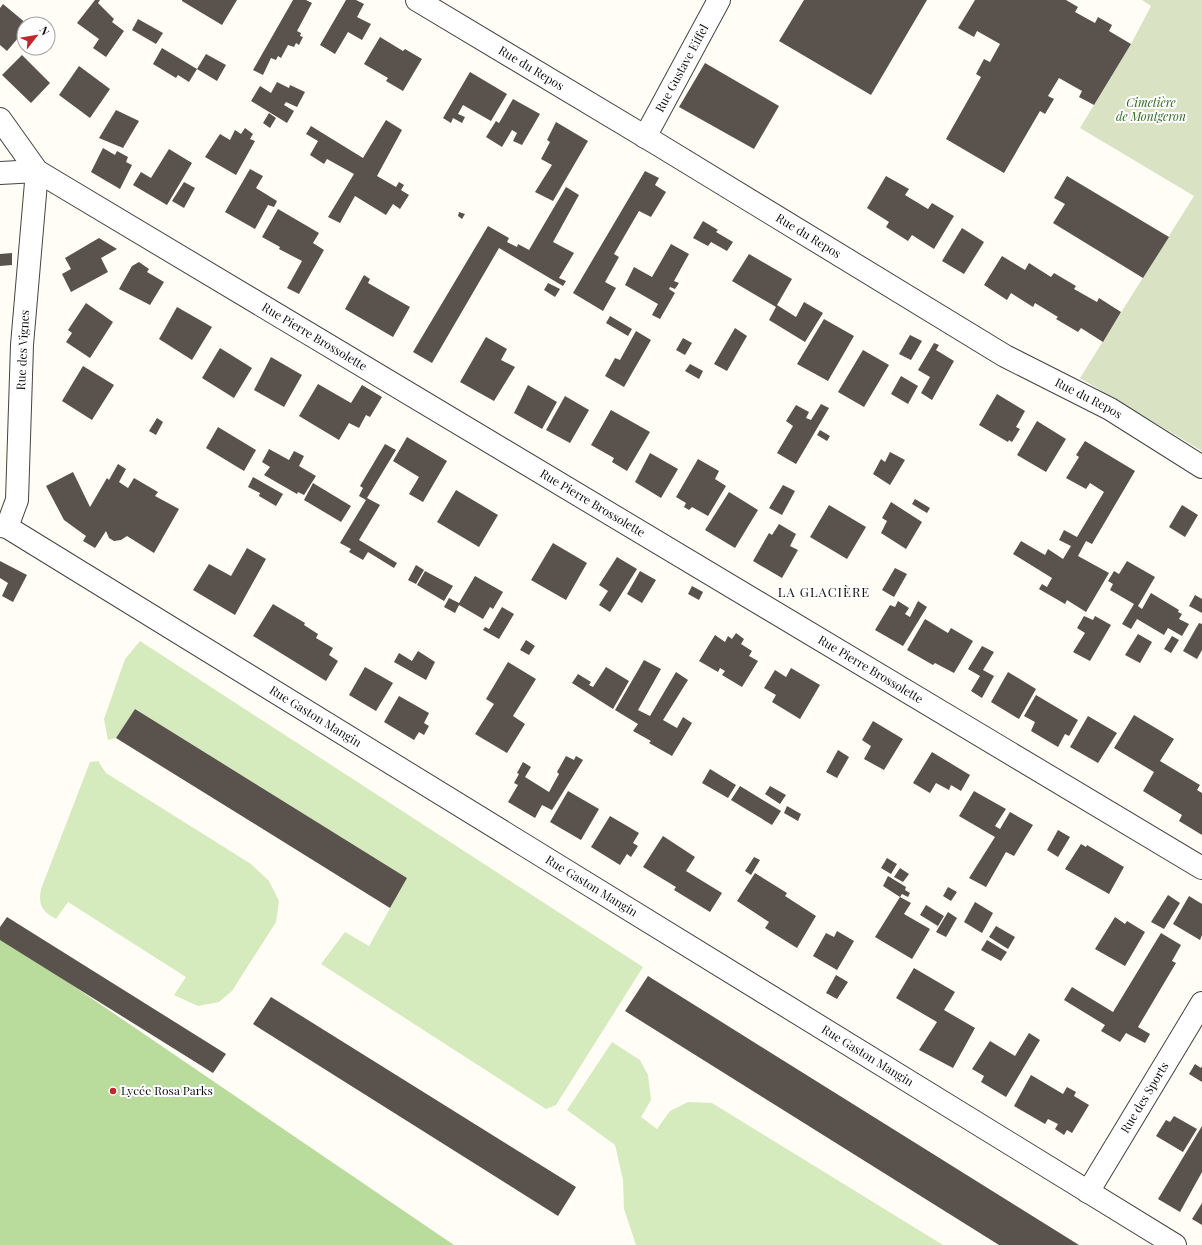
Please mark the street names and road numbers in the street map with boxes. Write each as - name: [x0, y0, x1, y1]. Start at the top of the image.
- street label: Rue Gustave Eiffel: [651, 21, 712, 115]
- street label: Rue du Repos: [496, 42, 567, 93]
- street label: Rue du Repos: [773, 209, 844, 261]
- street label: Rue Pierre Brossolette: [259, 298, 370, 374]
- street label: Rue des Vignes: [12, 309, 32, 391]
- street label: Rue du Repos: [1053, 374, 1126, 422]
- street label: Rue Pierre Brossolette: [537, 465, 648, 540]
- street label: Rue Pierre Brossolette: [815, 631, 926, 706]
- street label: Rue Gaston Mangin: [267, 681, 365, 750]
- street label: Rue Gaston Mangin: [543, 851, 641, 920]
- street label: Rue Gaston Mangin: [819, 1021, 917, 1089]
- street label: Rue des Sports: [1116, 1059, 1172, 1136]

